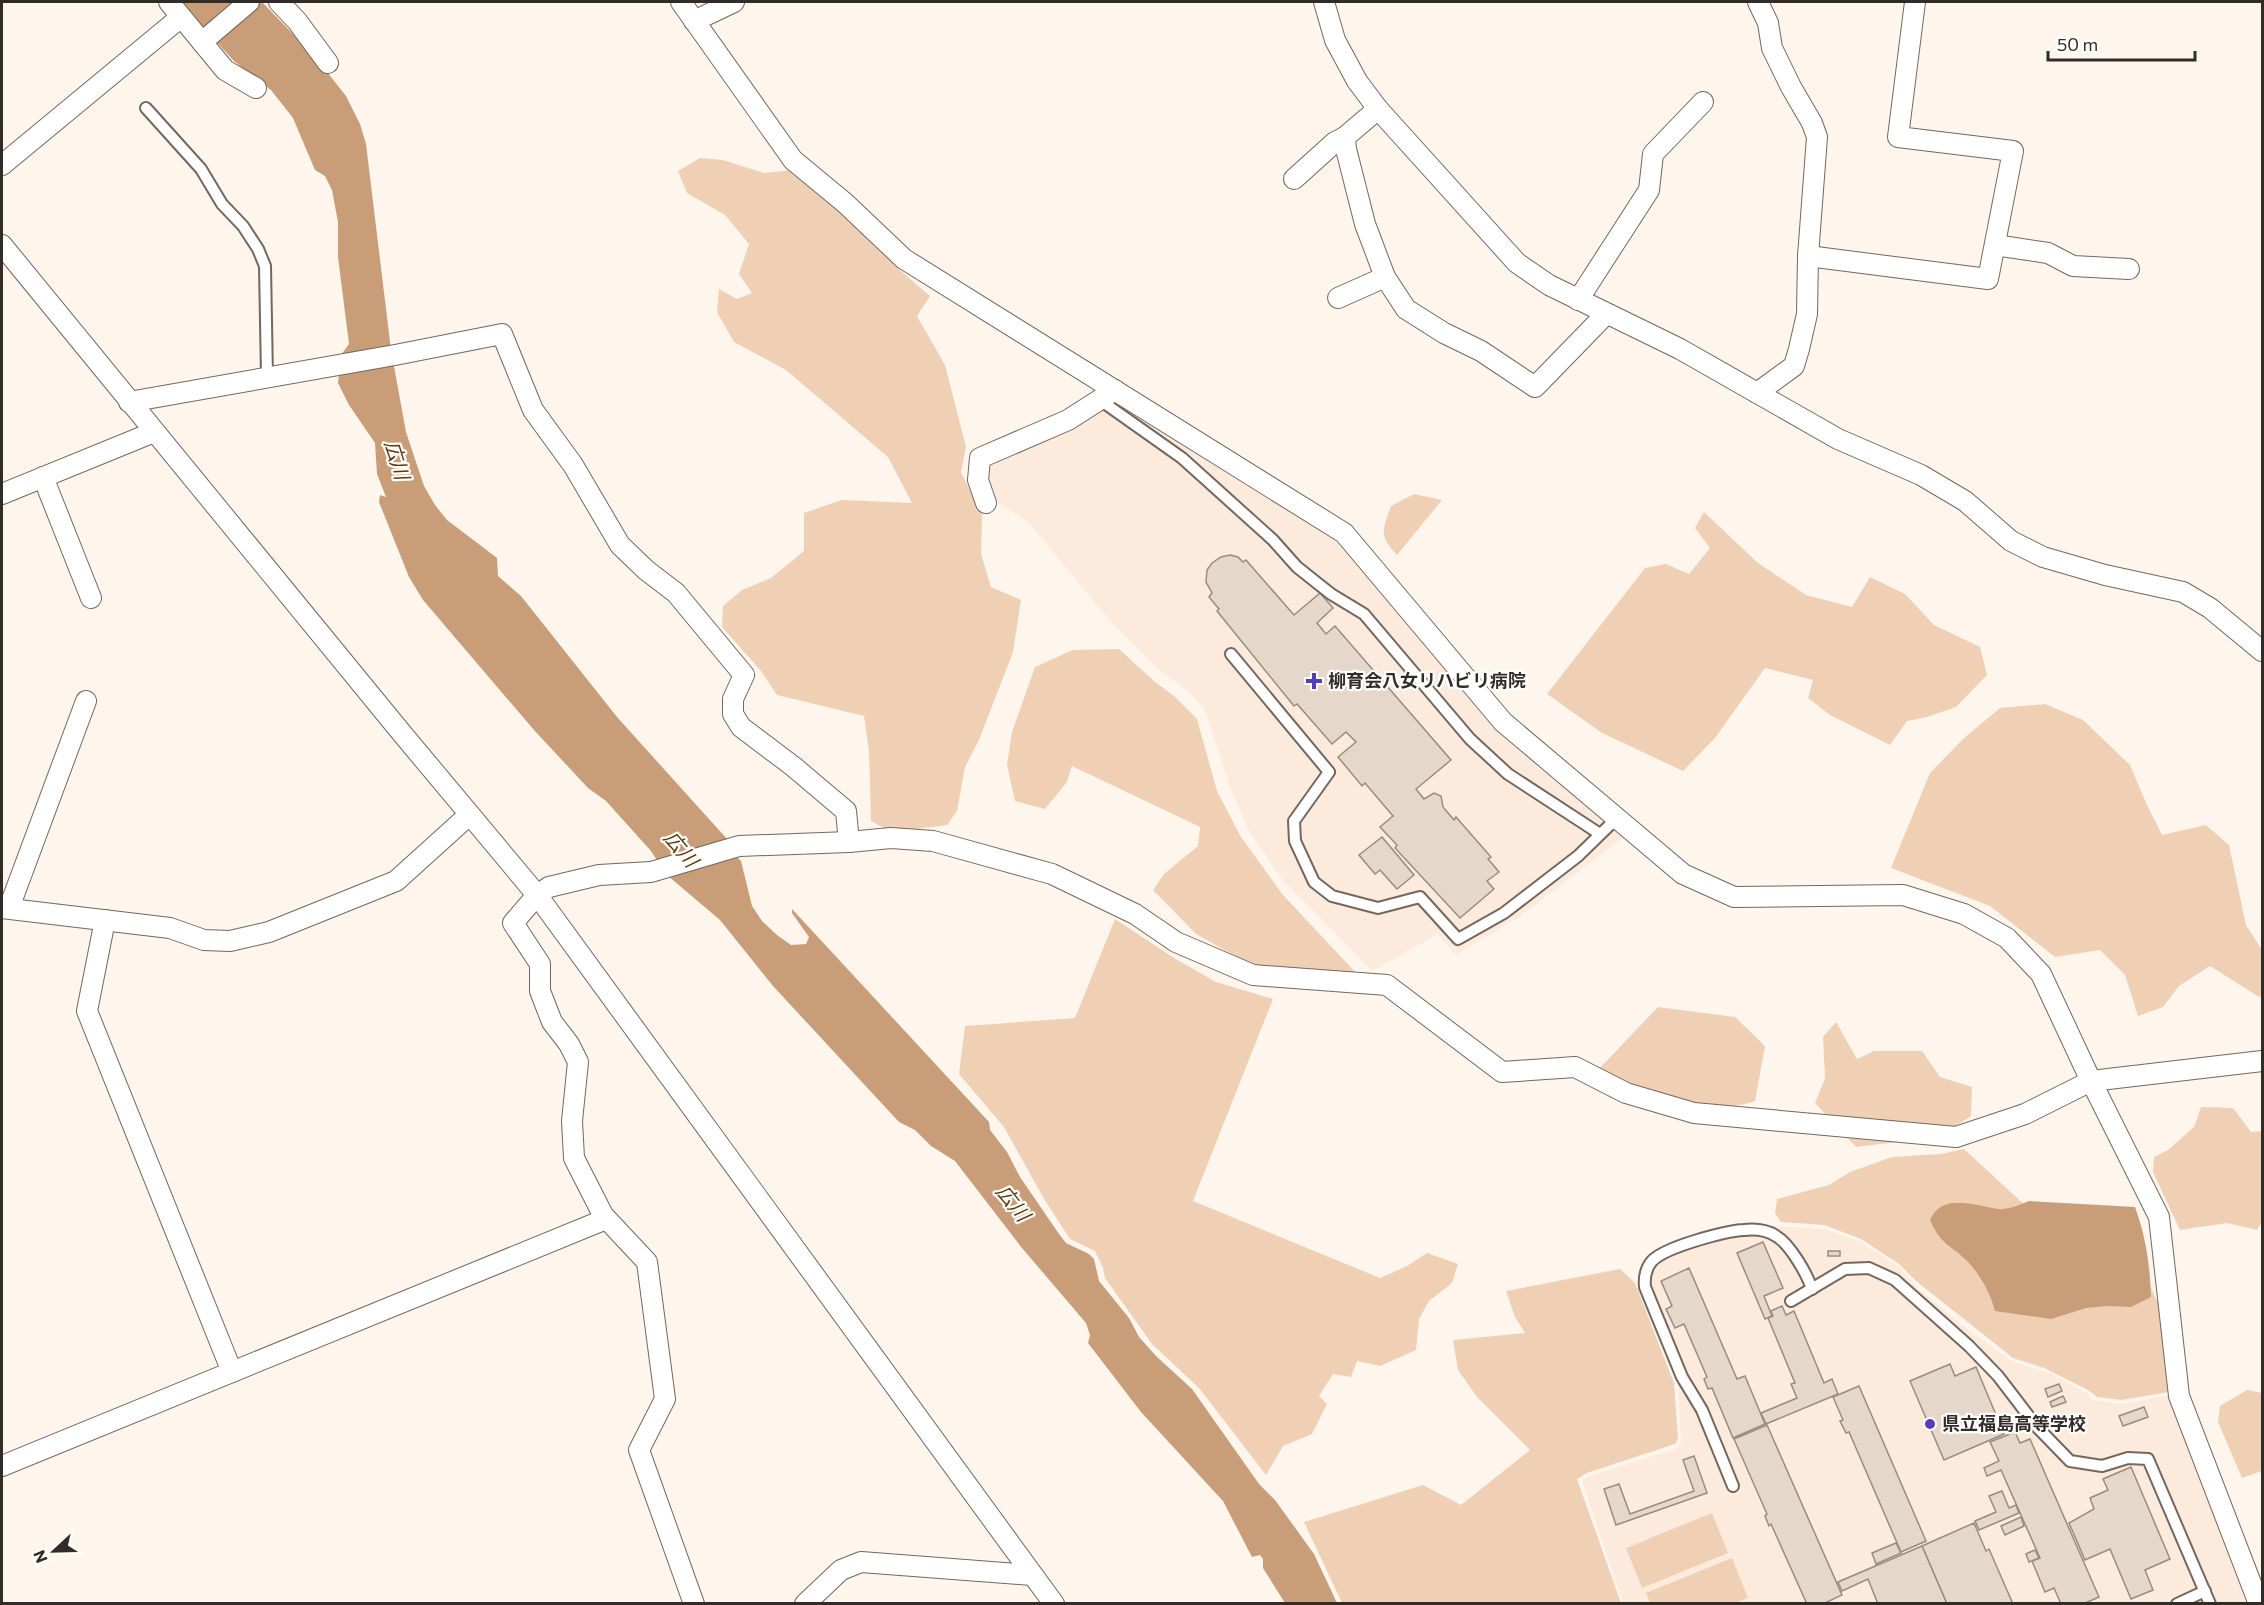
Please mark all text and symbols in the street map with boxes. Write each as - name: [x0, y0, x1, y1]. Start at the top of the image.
- scale bar: [2048, 24, 2195, 62]
- text: 50 m: [2057, 33, 2098, 55]
- water label: 広川: [381, 437, 416, 484]
- place label: 柳育会八女リハビリ病院: [1328, 669, 1526, 691]
- marker: 柳育会八女リハビリ病院: [1305, 672, 1323, 690]
- water label: 広川: [660, 825, 705, 873]
- water label: 広川: [992, 1179, 1037, 1227]
- place label: 県立福島高等学校: [1942, 1412, 2086, 1434]
- marker: 県立福島高等学校: [1923, 1417, 1937, 1431]
- north arrow: [24, 1521, 84, 1581]
- text: N: [29, 1548, 51, 1566]

